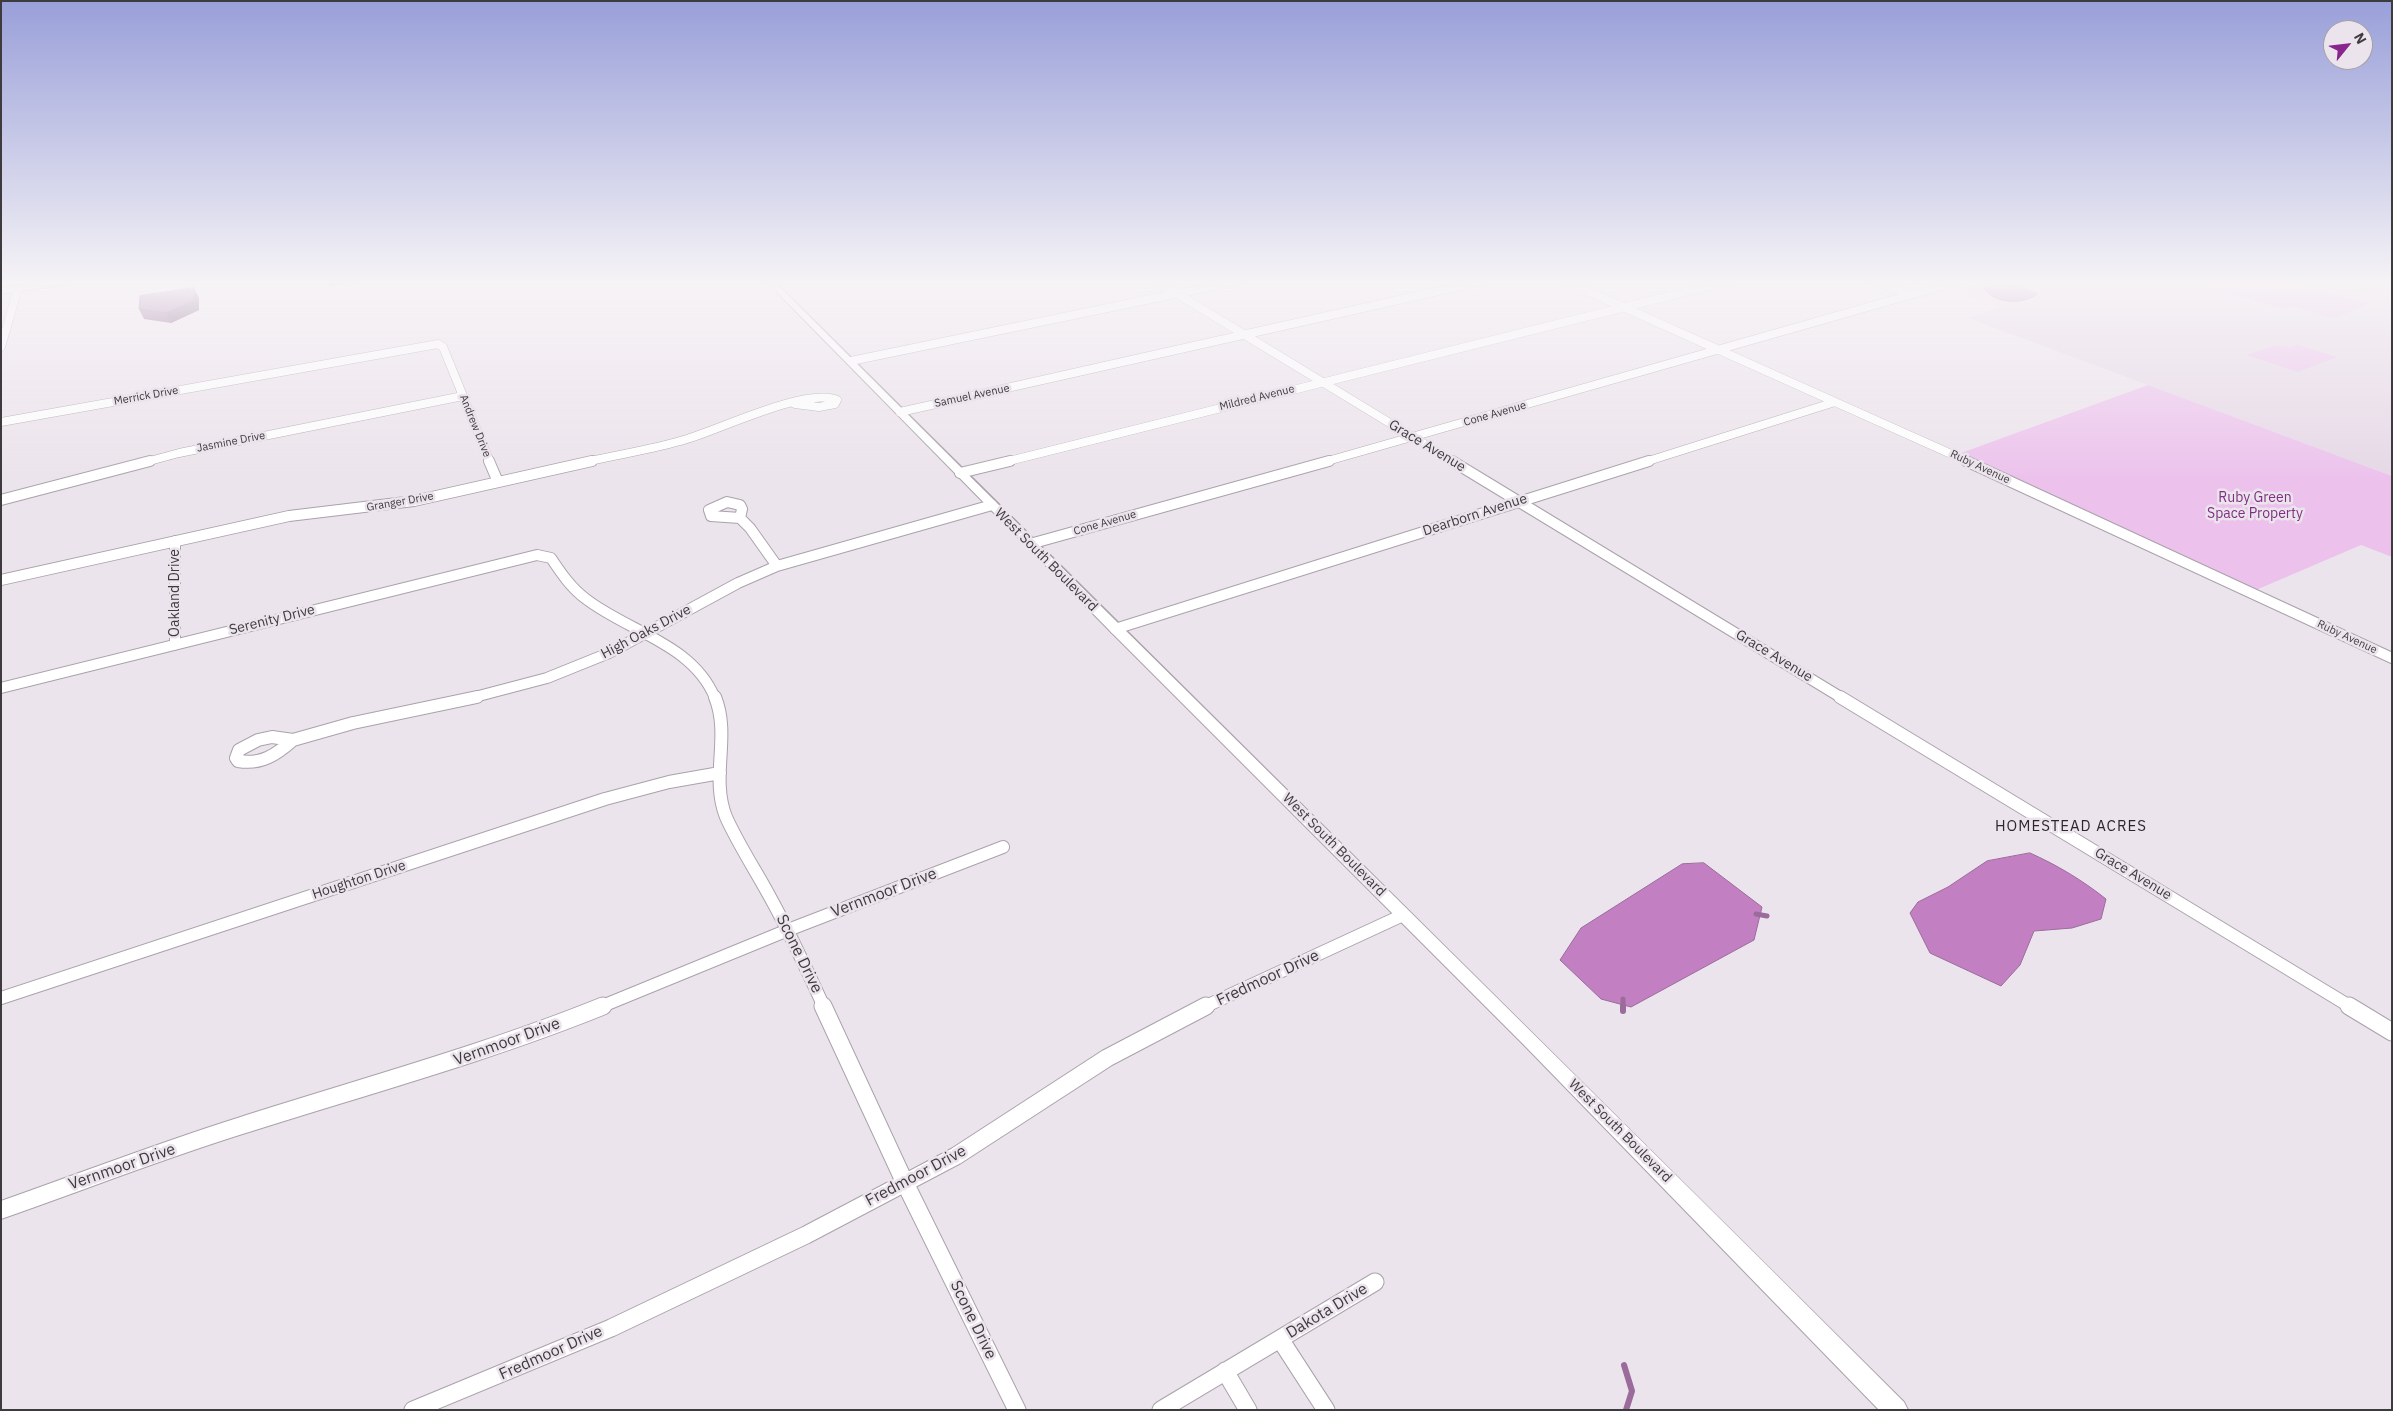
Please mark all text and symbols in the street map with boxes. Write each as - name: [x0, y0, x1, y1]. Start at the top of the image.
- north arrow: [2323, 20, 2373, 70]
- text: N: [2350, 29, 2371, 47]
- street label: Samuel Avenue: [933, 382, 1011, 410]
- street label: Mildred Avenue: [1218, 382, 1296, 414]
- street label: Merrick Drive: [113, 384, 179, 408]
- street label: Andrew Drive: [456, 393, 494, 459]
- street label: Cone Avenue: [1462, 399, 1528, 429]
- street label: Grace Avenue: [1385, 416, 1469, 476]
- street label: Jasmine Drive: [196, 429, 266, 455]
- street label: Ruby Avenue: [1948, 447, 2012, 487]
- street label: Granger Drive: [366, 490, 434, 514]
- street label: Dearborn Avenue: [1421, 490, 1529, 540]
- park label: Ruby Green Space Property: [2207, 490, 2303, 522]
- street label: West South Boulevard: [991, 505, 1101, 615]
- street label: Cone Avenue: [1072, 508, 1138, 538]
- street label: Oakland Drive: [167, 549, 183, 637]
- street label: Serenity Drive: [227, 601, 317, 639]
- street label: High Oaks Drive: [598, 601, 694, 663]
- street label: Ruby Avenue: [2315, 617, 2379, 657]
- street label: Grace Avenue: [1732, 626, 1816, 686]
- street label: West South Boulevard: [1279, 790, 1389, 900]
- district label: HOMESTEAD ACRES: [1993, 818, 2149, 836]
- street label: Grace Avenue: [2091, 844, 2175, 904]
- street label: Houghton Drive: [310, 857, 408, 903]
- street label: Vernmoor Drive: [828, 864, 940, 922]
- street label: Scone Drive: [772, 912, 826, 996]
- street label: Fredmoor Drive: [1214, 946, 1322, 1010]
- street label: Vernmoor Drive: [451, 1014, 563, 1070]
- street label: West South Boulevard: [1565, 1076, 1675, 1186]
- street label: Vernmoor Drive: [66, 1140, 178, 1194]
- street label: Fredmoor Drive: [862, 1141, 970, 1211]
- street label: Scone Drive: [946, 1278, 1000, 1362]
- street label: Dakota Drive: [1283, 1279, 1371, 1343]
- street label: Fredmoor Drive: [496, 1322, 606, 1384]

